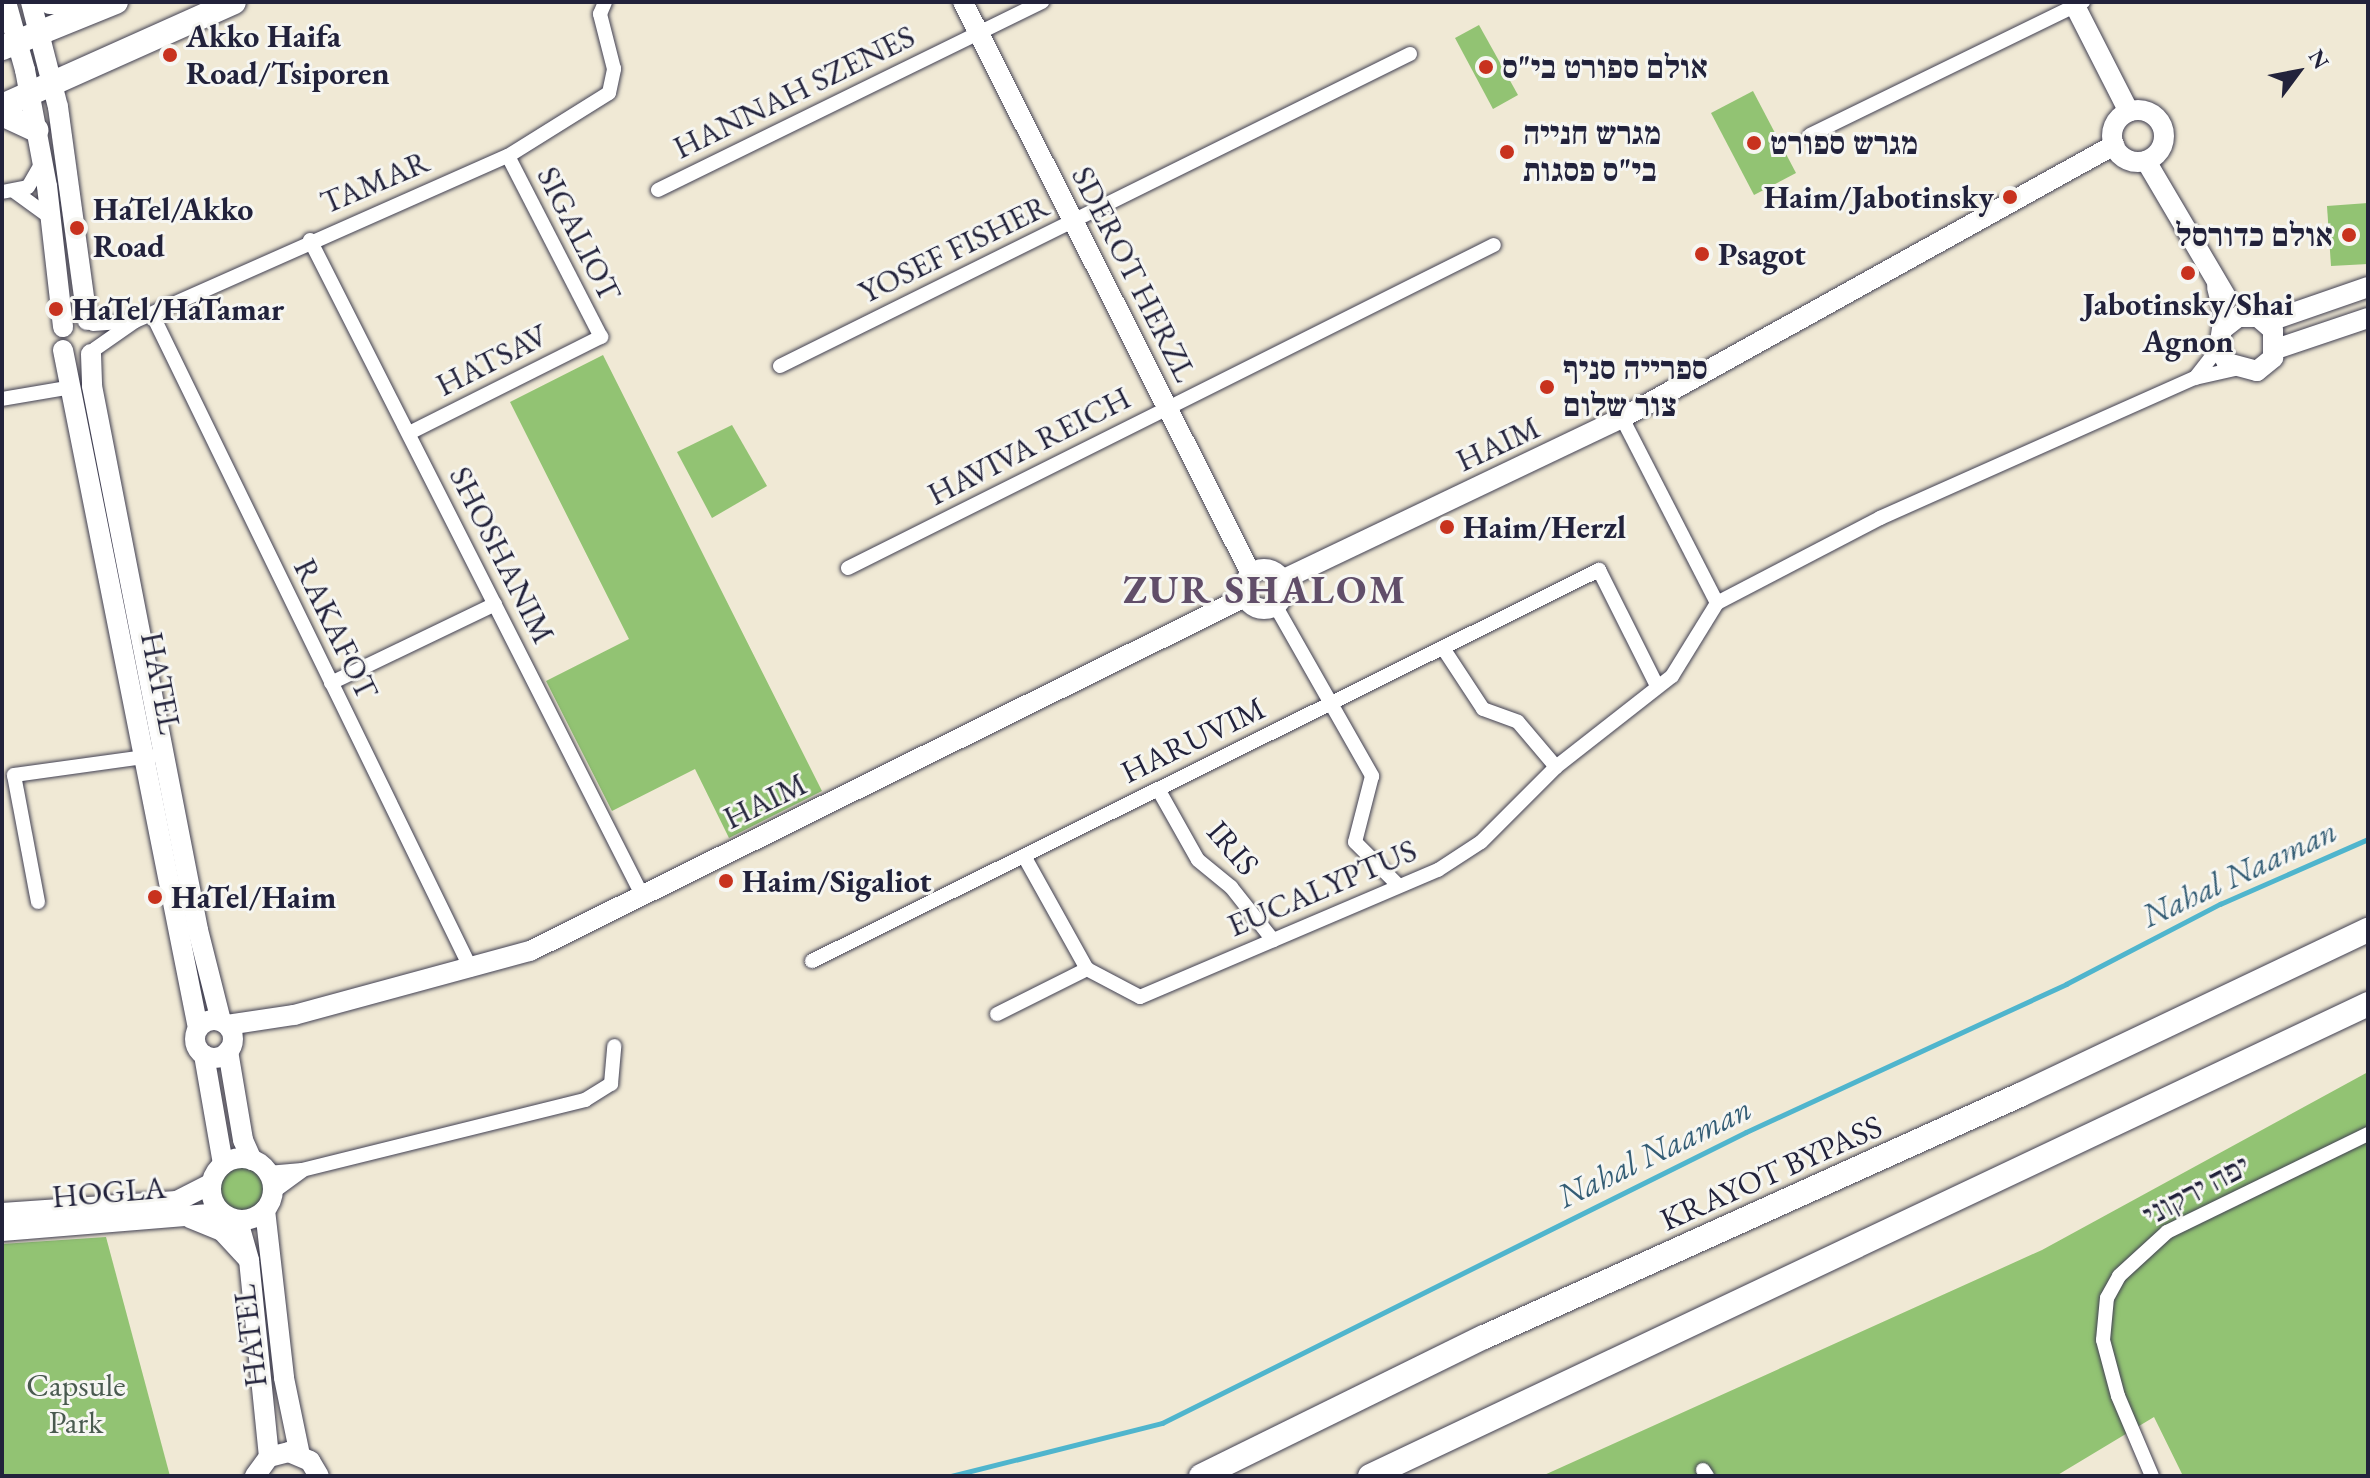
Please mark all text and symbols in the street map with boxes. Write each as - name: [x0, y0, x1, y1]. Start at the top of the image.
- street label: HANNAH SZENES: [667, 17, 921, 167]
- place label: Akko Haifa Road/Tsiporen: [186, 18, 390, 93]
- north arrow: [2258, 32, 2338, 112]
- text: N: [2302, 44, 2336, 74]
- marker: Akko Haifa Road/Tsiporen: [161, 46, 179, 64]
- place label: אולם ספורט בי"ס: [1502, 48, 1708, 86]
- marker: אולם ספורט בי"ס: [1477, 58, 1495, 76]
- place label: מגרש חנייה בי"ס פסגות: [1523, 115, 1661, 190]
- place label: מגרש ספורט: [1770, 124, 1918, 162]
- marker: מגרש ספורט: [1745, 134, 1763, 152]
- street label: TAMAR: [315, 142, 435, 222]
- marker: מגרש חנייה בי"ס פסגות: [1498, 143, 1516, 161]
- street label: SIGALIOT: [529, 160, 629, 308]
- street label: SDEROT HERZL: [1063, 160, 1205, 388]
- place label: Haim/Jabotinsky: [1764, 178, 1994, 216]
- street label: YOSEF FISHER: [853, 186, 1055, 312]
- marker: Haim/Jabotinsky: [2001, 188, 2019, 206]
- place label: HaTel/Akko Road: [93, 191, 253, 266]
- place label: אולם כדורסל: [2176, 216, 2333, 254]
- marker: HaTel/Akko Road: [68, 219, 86, 237]
- marker: אולם כדורסל: [2340, 226, 2358, 244]
- place label: Psagot: [1718, 235, 1806, 273]
- marker: Psagot: [1693, 245, 1711, 263]
- marker: Jabotinsky/Shai Agnon: [2179, 264, 2197, 282]
- place label: Jabotinsky/Shai Agnon: [2082, 286, 2294, 361]
- place label: HaTel/HaTamar: [72, 290, 284, 328]
- marker: HaTel/HaTamar: [47, 300, 65, 318]
- street label: HATSAV: [430, 316, 554, 404]
- place label: ספרייה סניף צור שלום: [1563, 350, 1708, 425]
- street label: HAVIVA REICH: [921, 378, 1137, 514]
- marker: ספרייה סניף צור שלום: [1538, 378, 1556, 396]
- street label: HAIM: [1450, 408, 1546, 480]
- street label: SHOSHANIM: [441, 460, 563, 650]
- place label: Haim/Herzl: [1463, 508, 1626, 546]
- marker: Haim/Herzl: [1438, 518, 1456, 536]
- street label: RAKAFOT: [285, 552, 387, 706]
- district label: ZUR SHALOM: [1123, 565, 1407, 613]
- street label: HATEL: [132, 629, 190, 737]
- street label: HARUVIM: [1115, 689, 1271, 791]
- street label: HAIM: [717, 765, 813, 837]
- water label: Nahal Naaman: [2135, 810, 2343, 936]
- street label: IRIS: [1199, 813, 1267, 883]
- street label: EUCALYPTUS: [1222, 831, 1422, 945]
- place label: Haim/Sigaliot: [742, 862, 932, 900]
- marker: Haim/Sigaliot: [717, 872, 735, 890]
- place label: HaTel/Haim: [171, 878, 336, 916]
- marker: HaTel/Haim: [146, 888, 164, 906]
- water label: Nahal Naaman: [1550, 1087, 1758, 1217]
- street label: KRAYOT BYPASS: [1654, 1107, 1888, 1239]
- street label: יפה ירקוני: [2136, 1146, 2256, 1234]
- street label: HOGLA: [50, 1168, 168, 1216]
- street label: HATEL: [225, 1282, 275, 1390]
- park label: Capsule Park: [26, 1367, 126, 1442]

